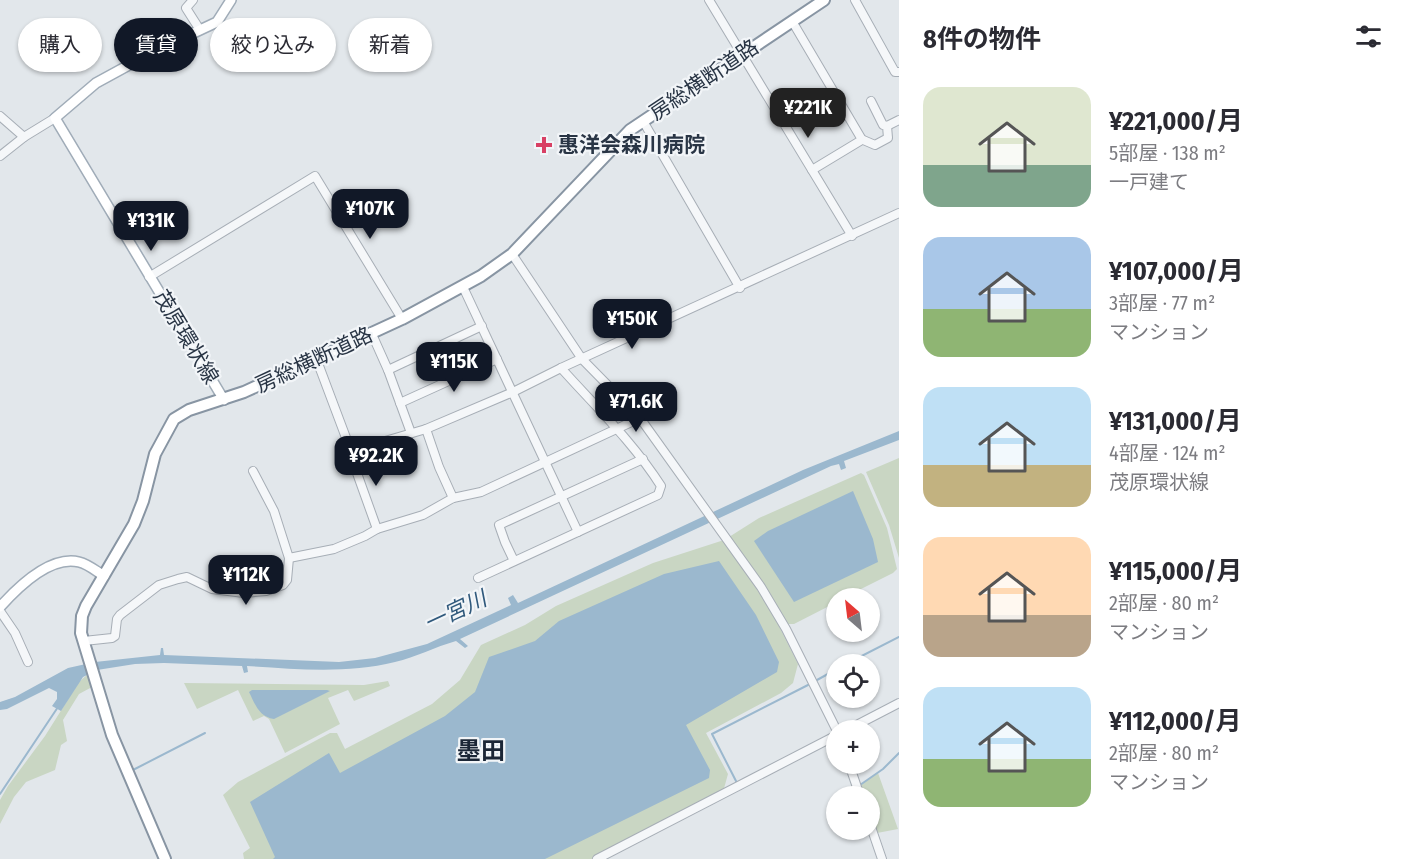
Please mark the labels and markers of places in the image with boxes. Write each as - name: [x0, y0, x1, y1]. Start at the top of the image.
- pin: ¥221K: [766, 88, 850, 139]
- place label: 惠洋会森川病院: [558, 132, 705, 158]
- marker: 惠洋会森川病院: [535, 136, 553, 154]
- pin: ¥107K: [328, 189, 412, 240]
- pin: ¥131K: [109, 201, 193, 252]
- pin: ¥150K: [590, 299, 674, 350]
- pin: ¥115K: [412, 342, 496, 393]
- pin: ¥71.6K: [587, 382, 685, 433]
- pin: ¥92.2K: [327, 436, 425, 487]
- pin: ¥112K: [204, 555, 288, 606]

